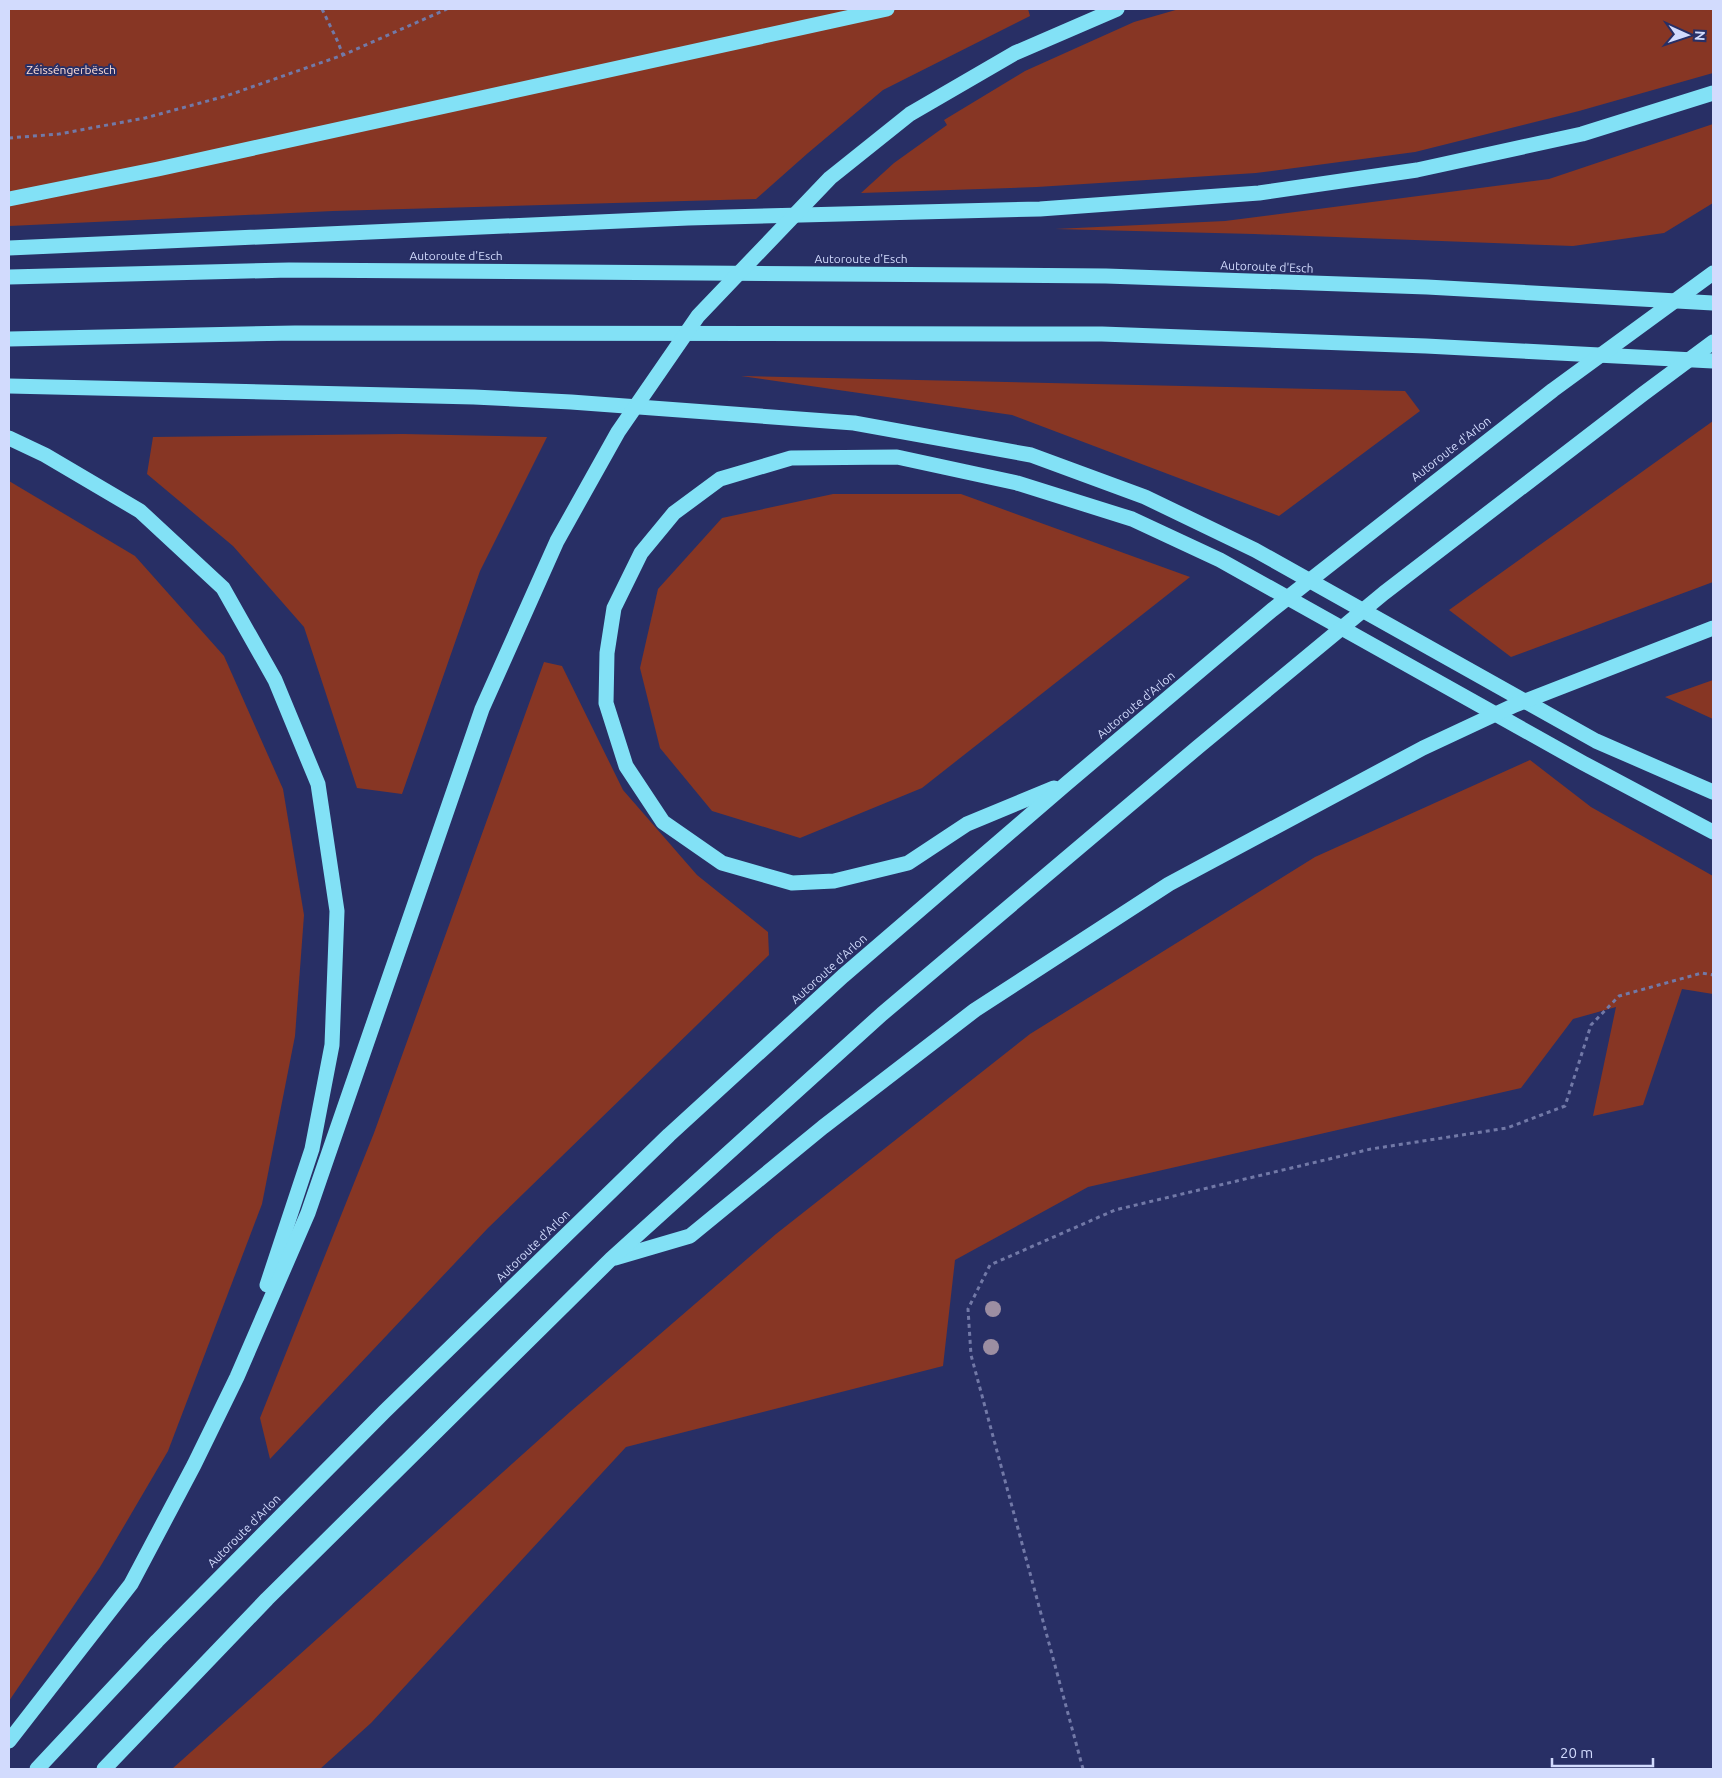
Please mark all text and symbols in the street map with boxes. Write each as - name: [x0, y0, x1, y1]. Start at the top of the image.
- north arrow: [1662, 10, 1712, 60]
- text: N: [1692, 30, 1708, 41]
- park label: Zéisséngerbësch: [26, 63, 116, 76]
- street label: Autoroute d'Esch: [409, 249, 503, 262]
- street label: Autoroute d'Esch: [814, 252, 908, 265]
- street label: Autoroute d'Esch: [1220, 258, 1314, 275]
- street label: Autoroute d'Arlon: [1408, 414, 1493, 484]
- street label: Autoroute d'Arlon: [1094, 668, 1177, 741]
- street label: Autoroute d'Arlon: [788, 931, 869, 1006]
- street label: Autoroute d'Arlon: [493, 1207, 572, 1284]
- street label: Autoroute d'Arlon: [205, 1492, 283, 1570]
- scale bar: [1552, 1736, 1653, 1768]
- text: 20 m: [1560, 1744, 1593, 1761]

